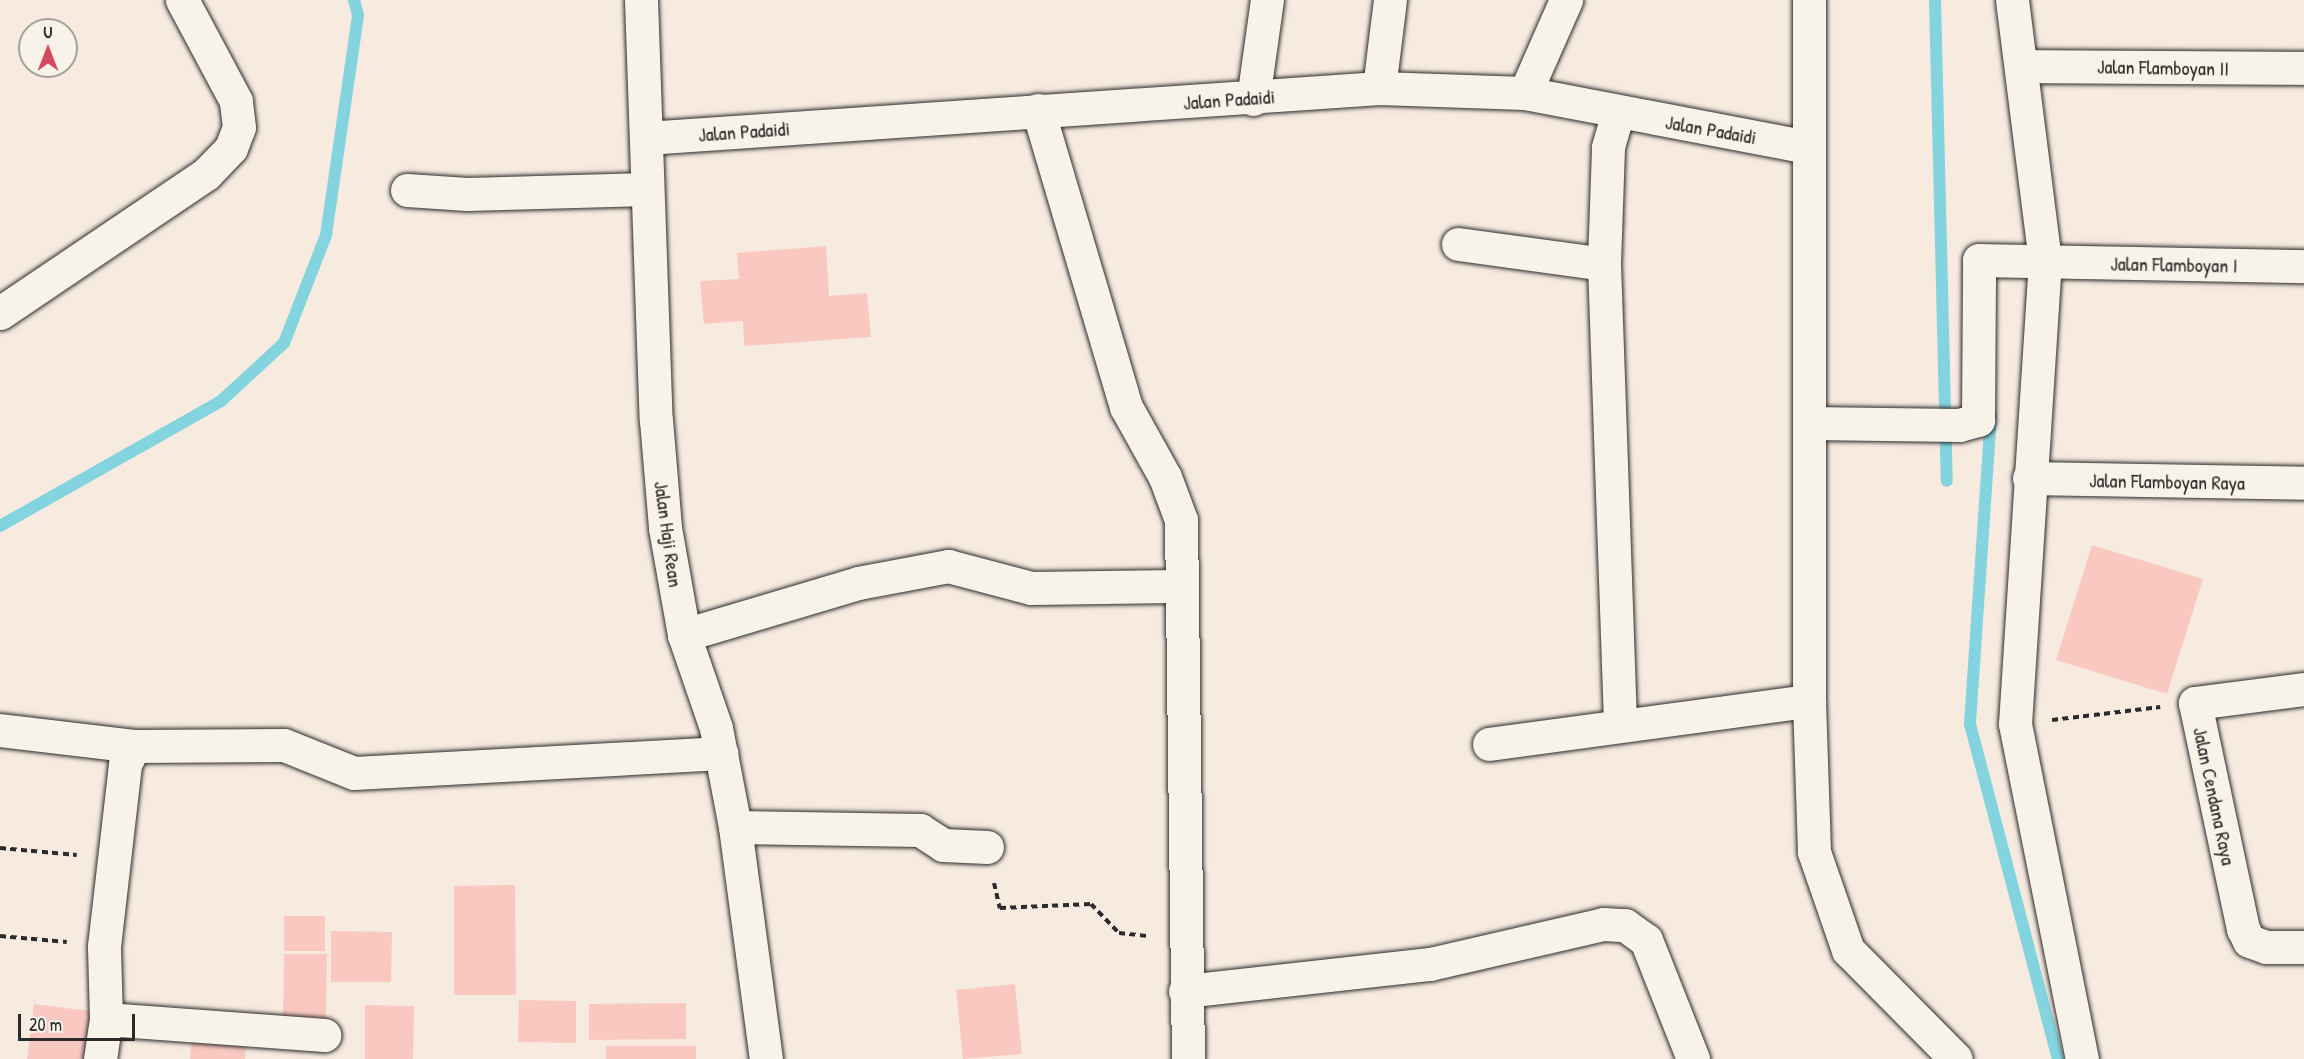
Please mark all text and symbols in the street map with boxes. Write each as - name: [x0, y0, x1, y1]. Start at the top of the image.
- north arrow: [18, 18, 78, 78]
- text: U: [44, 21, 52, 43]
- street label: Jalan Flamboyan II: [2097, 54, 2229, 80]
- street label: Jalan Padaidi: [1182, 84, 1276, 114]
- street label: Jalan Padaidi: [1664, 109, 1758, 149]
- street label: Jalan Padaidi: [697, 116, 791, 146]
- street label: Jalan Flamboyan I: [2110, 251, 2238, 277]
- street label: Jalan Flamboyan Raya: [2089, 468, 2245, 494]
- street label: Jalan Haji Rean: [650, 479, 688, 589]
- street label: Jalan Cendana Raya: [2189, 725, 2241, 867]
- scale bar: [21, 1002, 138, 1040]
- text: 20 m: [29, 1012, 62, 1037]

